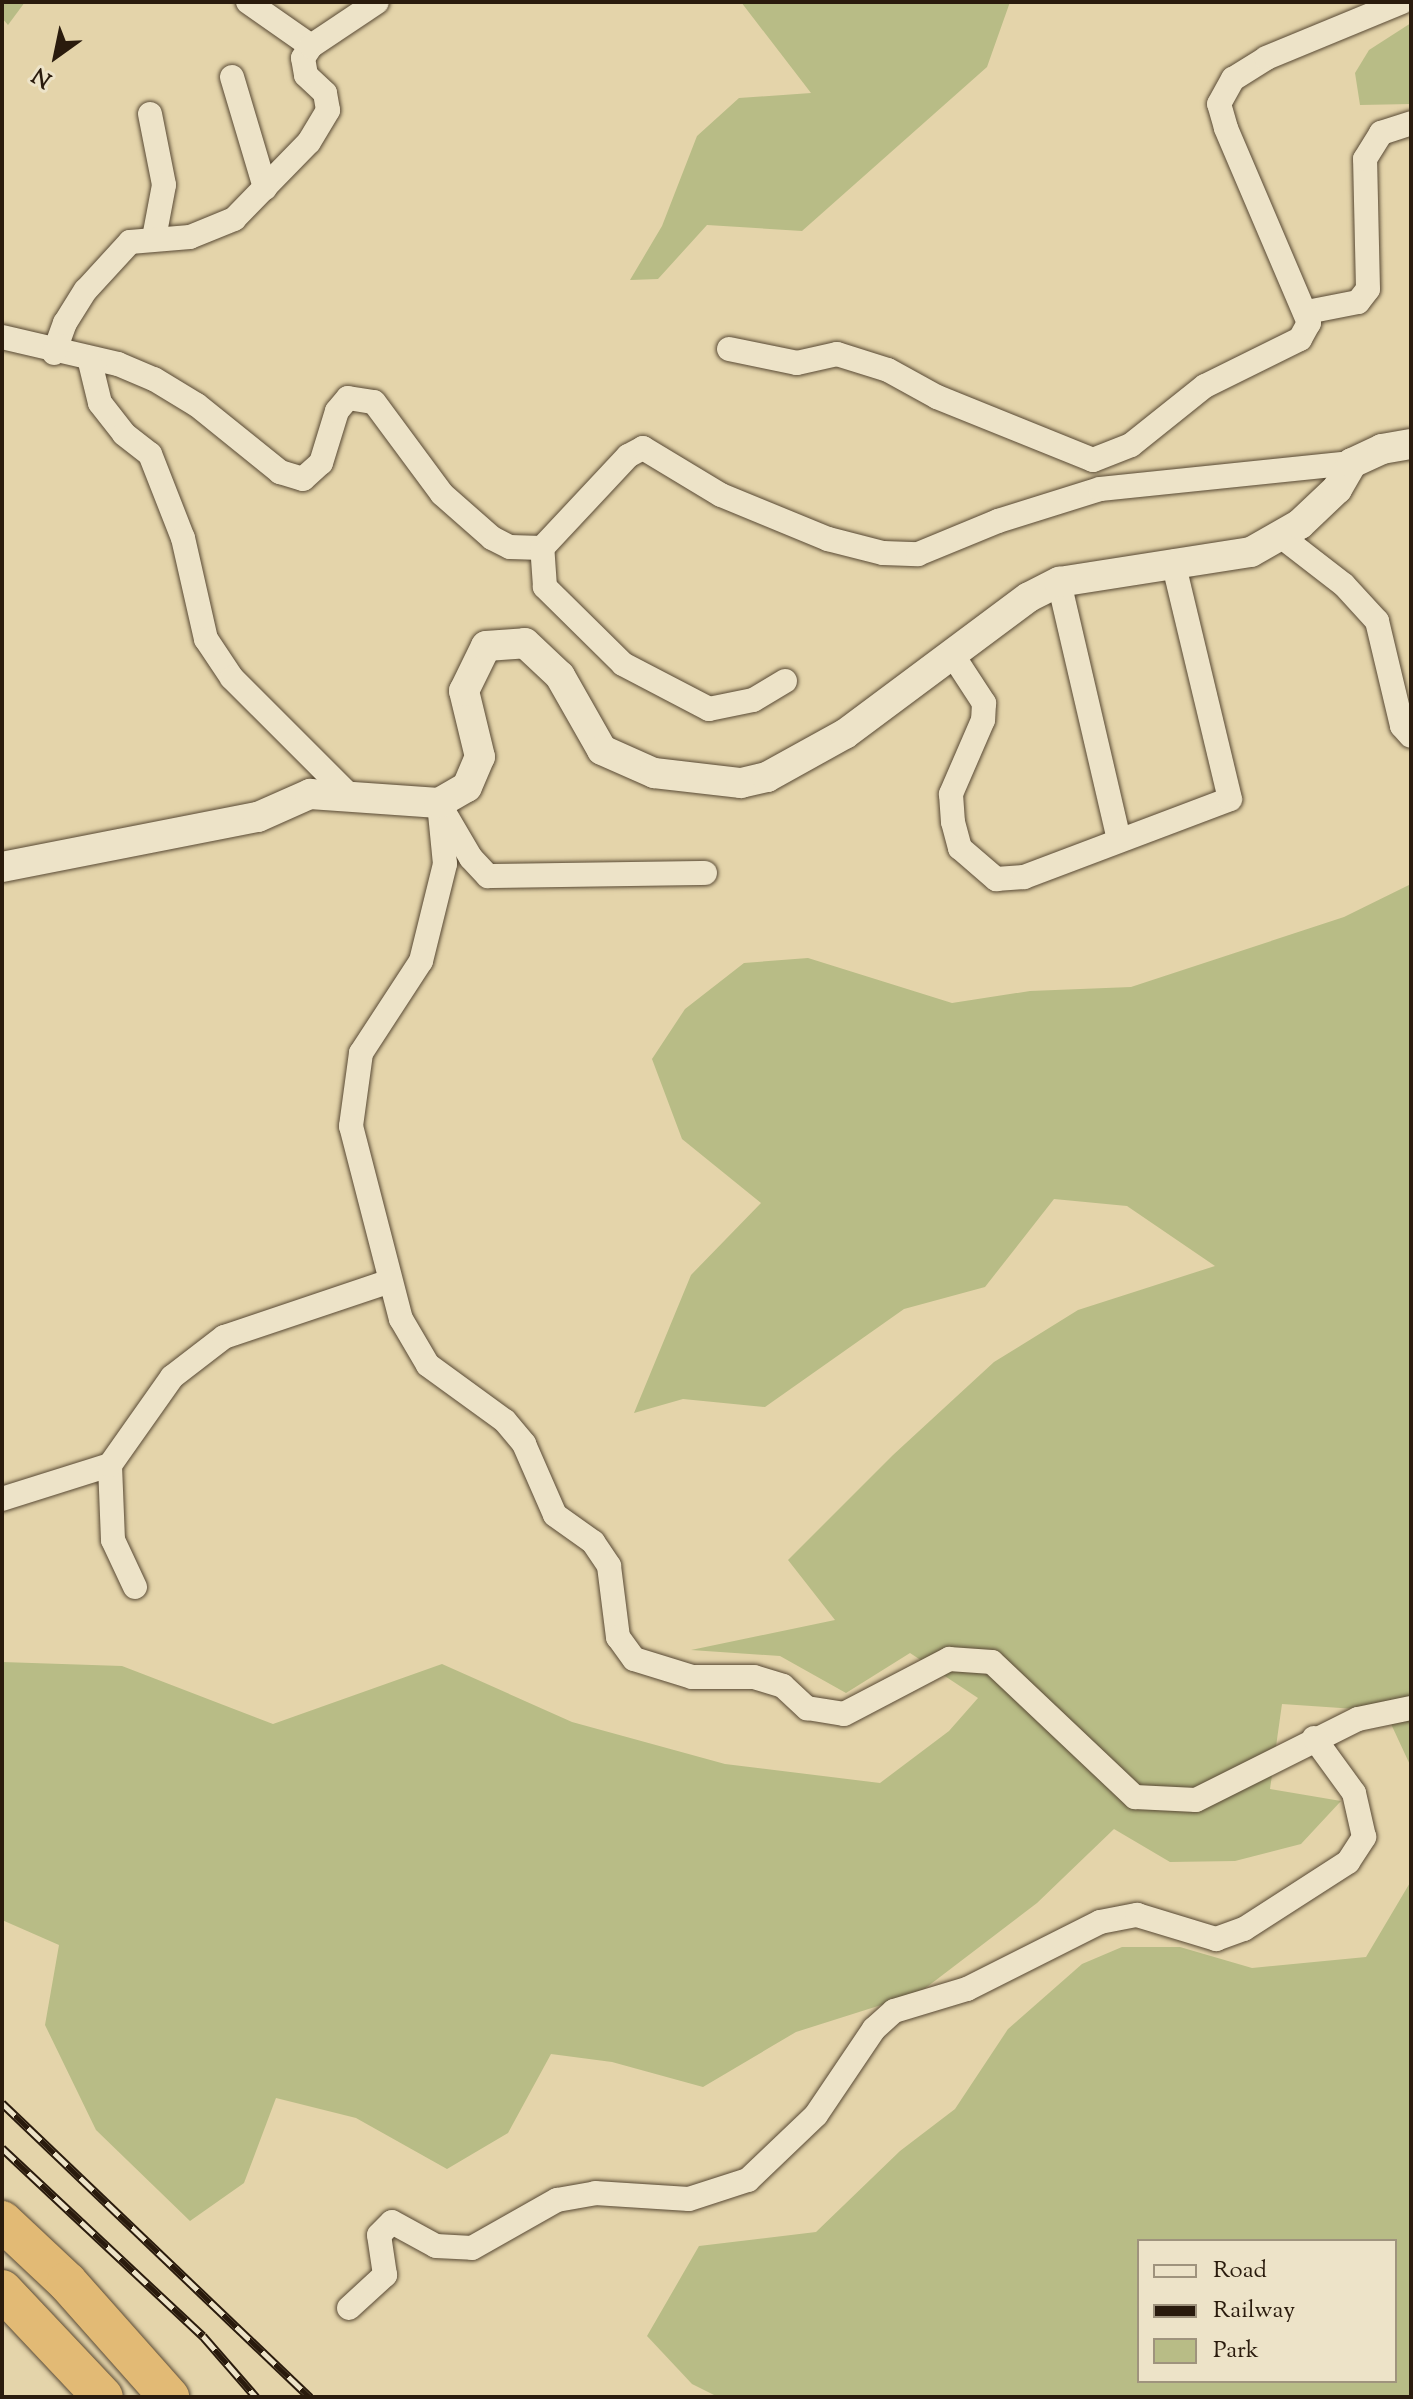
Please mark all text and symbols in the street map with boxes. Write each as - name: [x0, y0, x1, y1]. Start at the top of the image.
- north arrow: [16, 16, 96, 96]
- text: N: [27, 58, 59, 94]
- legend: [1137, 2239, 1397, 2383]
- text: Road: [1213, 2254, 1267, 2288]
- text: Railway: [1213, 2294, 1295, 2328]
- text: Park: [1213, 2334, 1259, 2368]

